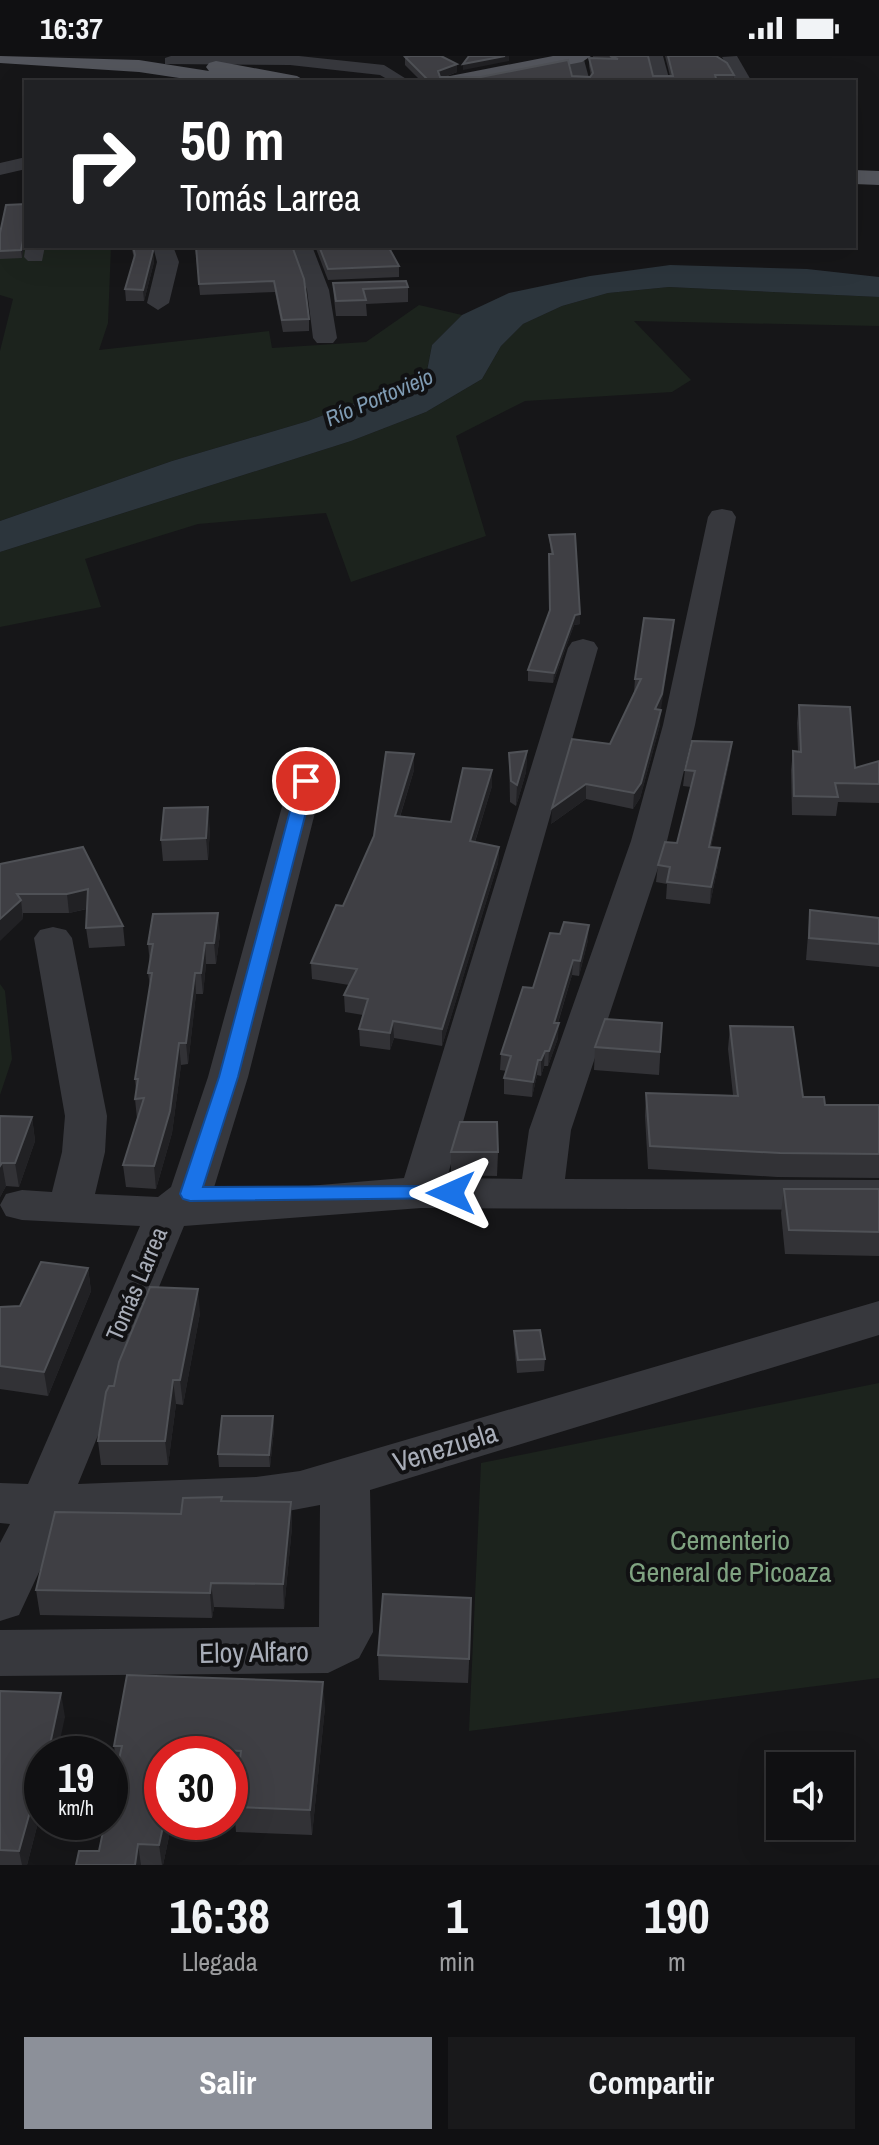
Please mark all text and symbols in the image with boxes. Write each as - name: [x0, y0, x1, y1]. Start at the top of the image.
- text: 16:37: [40, 8, 103, 48]
- text: 50 m: [180, 102, 285, 177]
- icon: right: [48, 112, 152, 216]
- text: Tomás Larrea: [180, 174, 360, 222]
- water label: Río Portoviejo: [321, 361, 437, 433]
- pin: [272, 747, 340, 815]
- icon: arrive: [284, 759, 328, 803]
- position arrow: [409, 1151, 493, 1235]
- street label: Tomás Larrea: [98, 1222, 174, 1345]
- street label: Venezuela: [388, 1413, 502, 1481]
- park label: Cementerio General de Picoaza: [629, 1521, 832, 1591]
- street label: Eloy Alfaro: [199, 1632, 309, 1672]
- speed limit sign: 30: [144, 1736, 248, 1840]
- text: 19: [58, 1751, 94, 1804]
- map controls: [766, 1752, 854, 1840]
- button: sound: [766, 1752, 854, 1840]
- text: km/h: [58, 1794, 94, 1821]
- text: 16:38: [169, 1883, 270, 1948]
- text: 1: [446, 1883, 468, 1948]
- text: 190: [644, 1883, 710, 1948]
- text: Llegada: [182, 1944, 258, 1979]
- text: min: [439, 1944, 475, 1979]
- text: m: [668, 1944, 686, 1979]
- button: Salir: [24, 2037, 432, 2129]
- button: Compartir: [448, 2037, 855, 2129]

